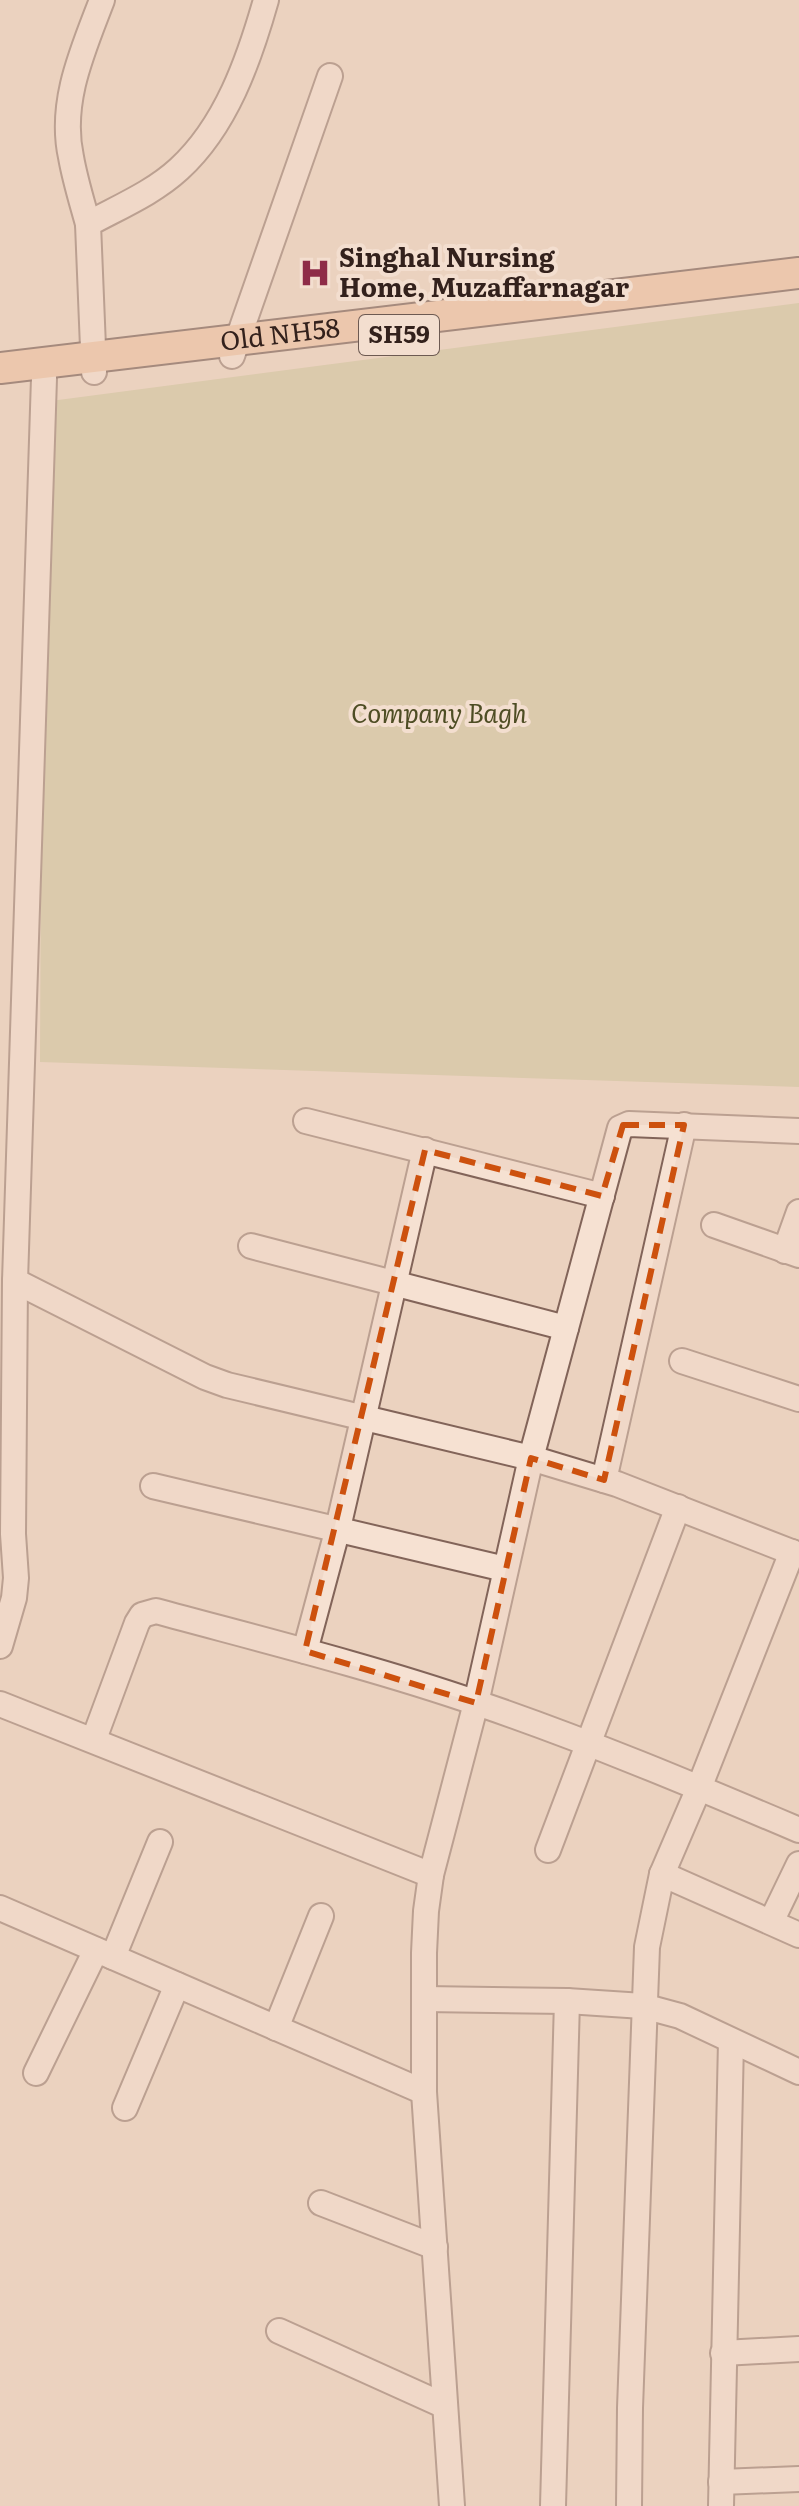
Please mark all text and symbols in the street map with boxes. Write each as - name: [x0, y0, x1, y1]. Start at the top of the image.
- place label: Singhal Nursing Home, Muzaffarnagar: [339, 236, 629, 305]
- hospital icon: Singhal Nursing Home, Muzaffarnagar: [298, 256, 332, 290]
- street label: Old NH58: [218, 306, 342, 359]
- road number: SH59: [359, 315, 439, 355]
- park label: Company Bagh: [351, 692, 527, 731]

